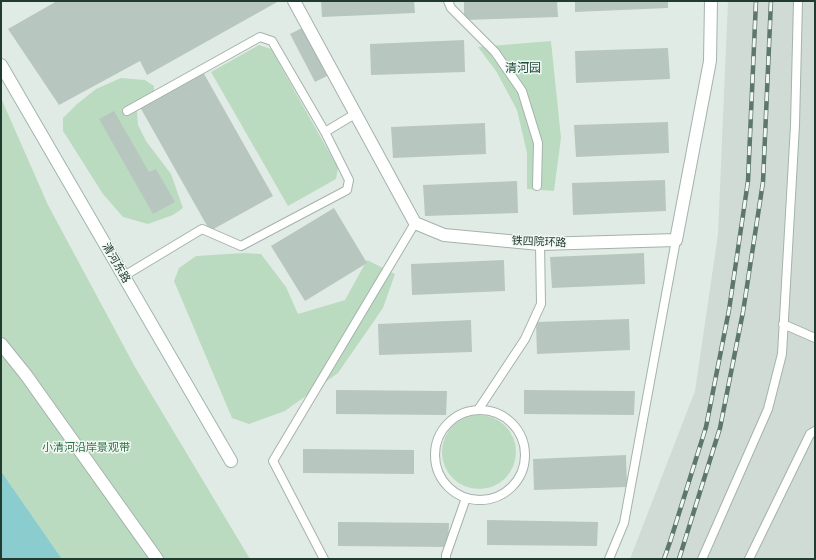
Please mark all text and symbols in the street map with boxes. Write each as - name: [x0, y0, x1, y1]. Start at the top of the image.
- district label: 清河园: [505, 61, 541, 75]
- street label: 铁四院环路: [511, 234, 567, 250]
- street label: 清河东路: [99, 241, 133, 285]
- park label: 小清河沿岸景观带: [42, 441, 130, 455]

